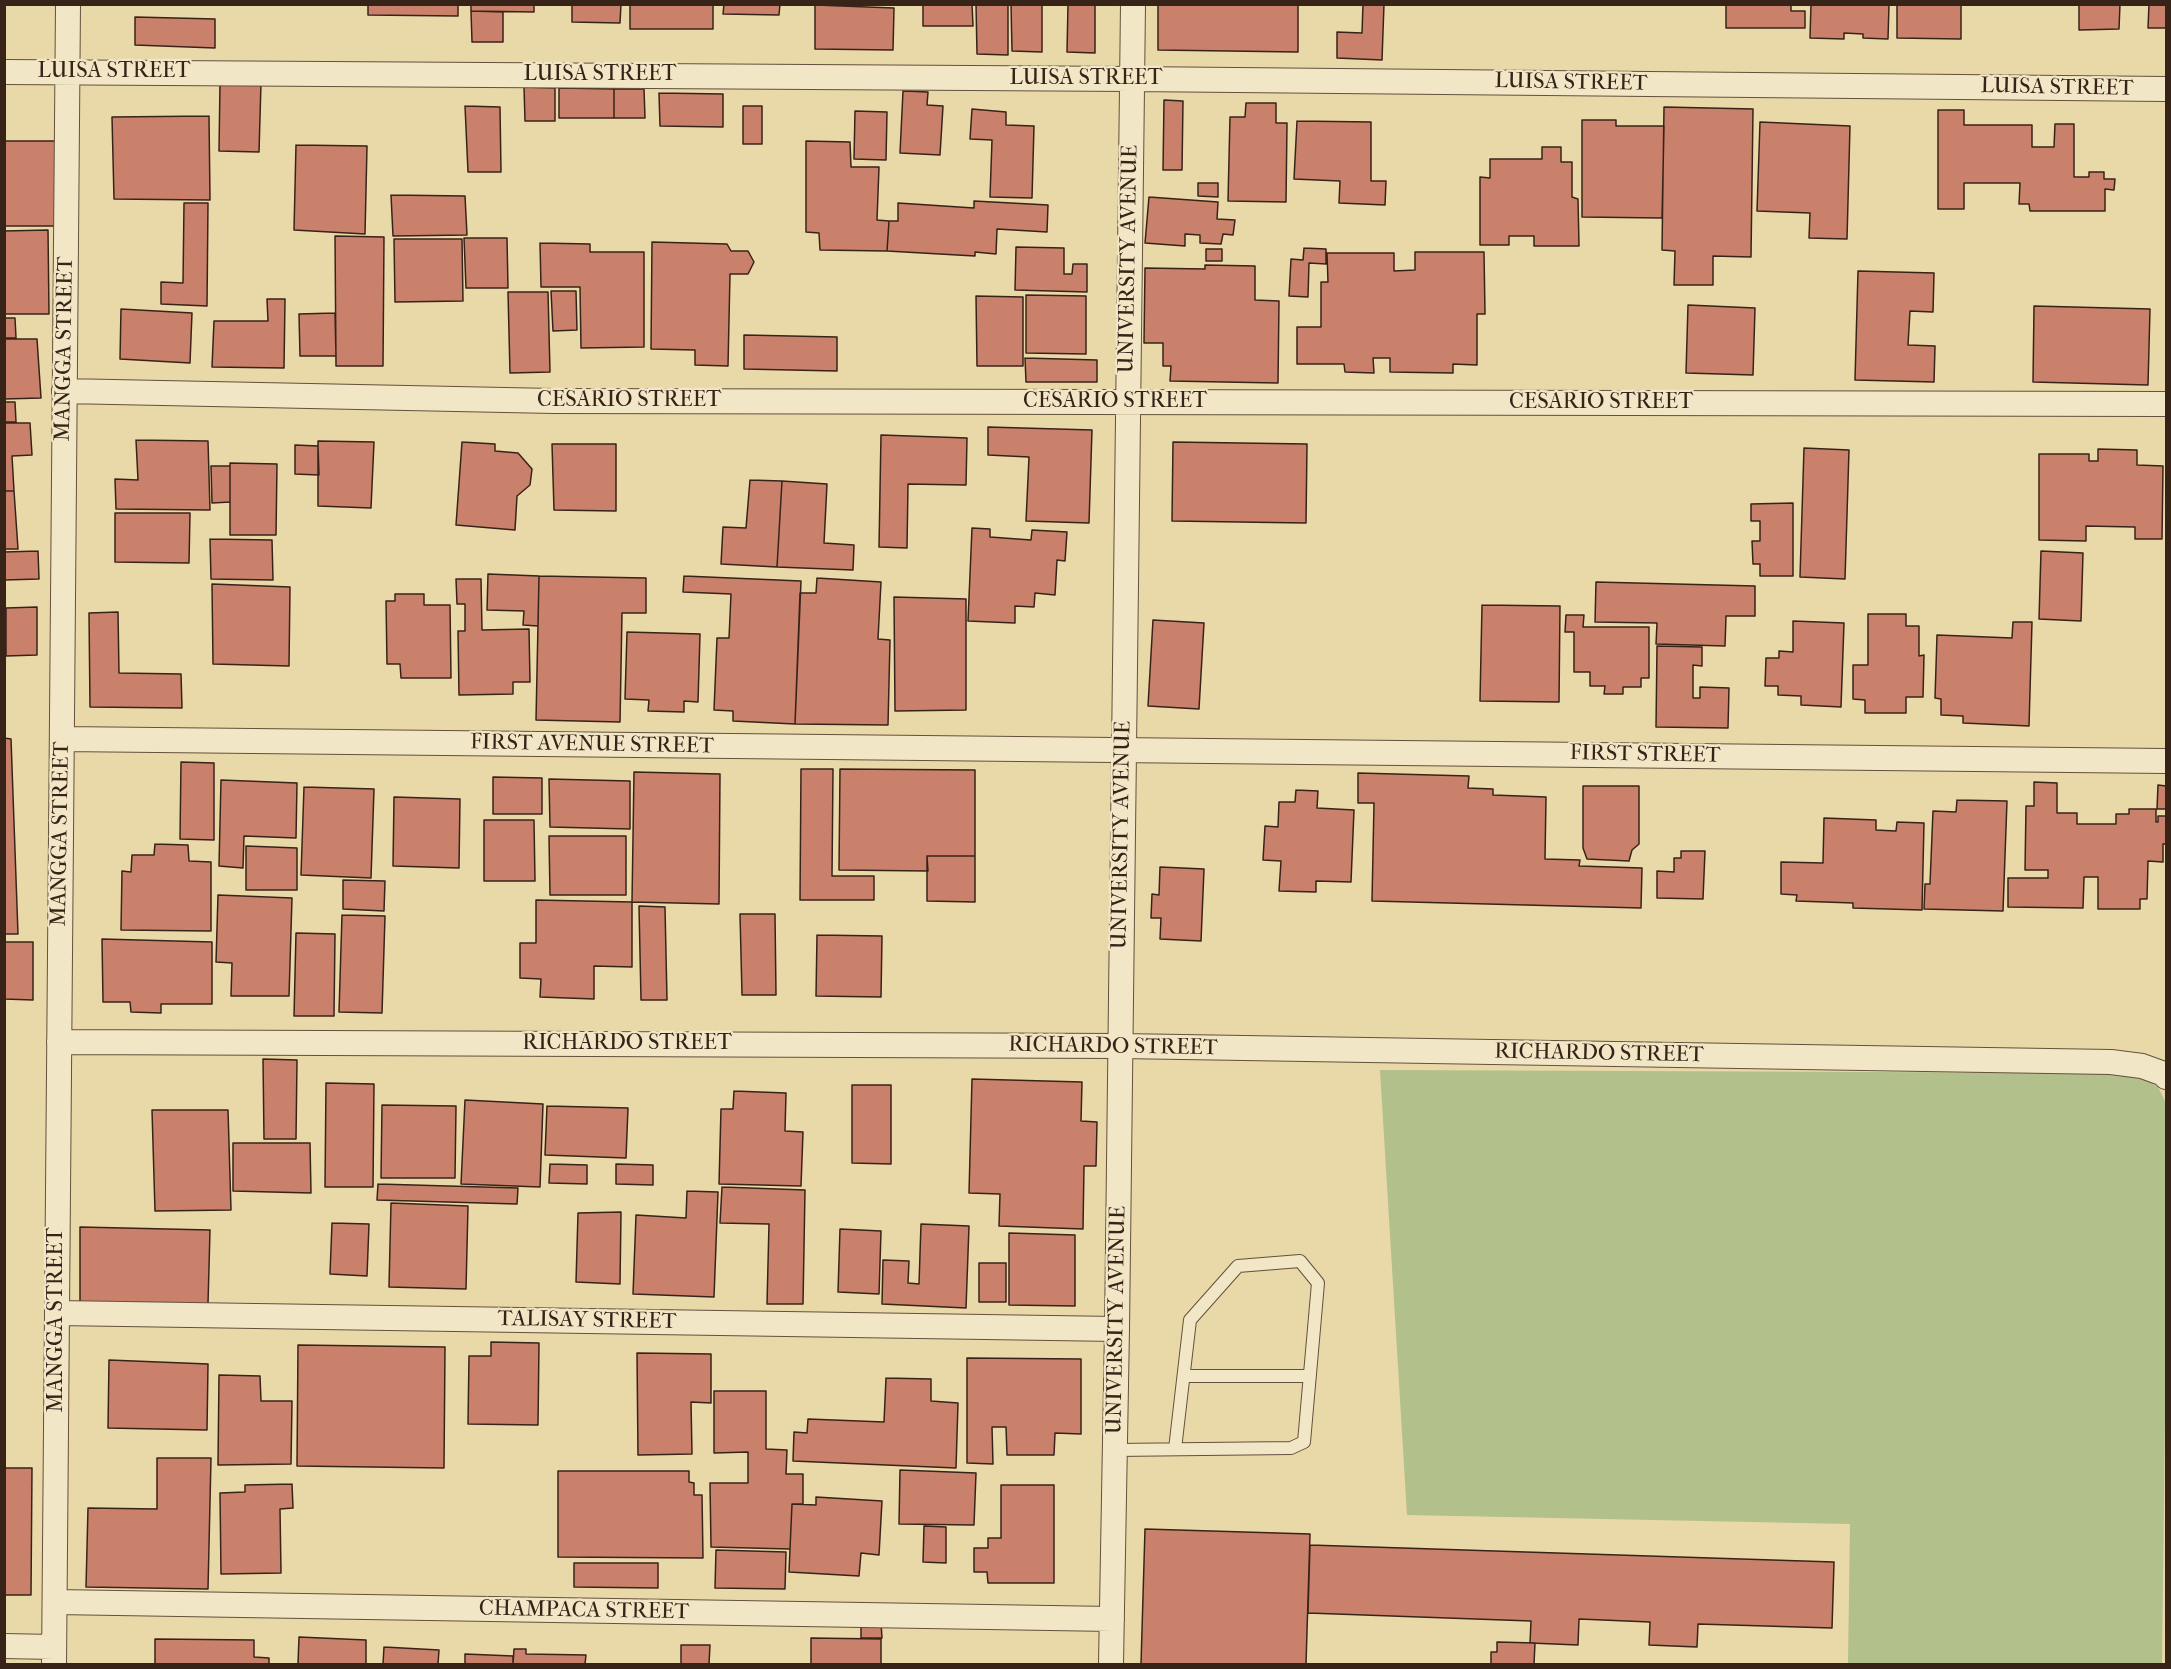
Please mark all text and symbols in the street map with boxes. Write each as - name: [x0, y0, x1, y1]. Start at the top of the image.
- street label: LUISA STREET: [38, 59, 190, 85]
- street label: LUISA STREET: [524, 62, 676, 88]
- street label: LUISA STREET: [1010, 66, 1162, 92]
- street label: LUISA STREET: [1494, 68, 1648, 98]
- street label: LUISA STREET: [1980, 73, 2134, 103]
- street label: UNIVERSITY AVENUE: [1114, 144, 1144, 374]
- street label: MANGGA STREET: [50, 256, 80, 442]
- street label: CESARIO STREET: [537, 388, 721, 414]
- street label: CESARIO STREET: [1023, 389, 1207, 415]
- street label: CESARIO STREET: [1509, 390, 1693, 416]
- street label: UNIVERSITY AVENUE: [1107, 720, 1137, 950]
- street label: FIRST AVENUE STREET: [470, 730, 714, 760]
- street label: FIRST STREET: [1569, 740, 1721, 770]
- street label: MANGGA STREET: [46, 741, 76, 927]
- street label: RICHARDO STREET: [522, 1031, 732, 1057]
- street label: RICHARDO STREET: [1008, 1032, 1218, 1062]
- street label: RICHARDO STREET: [1494, 1039, 1704, 1069]
- street label: UNIVERSITY AVENUE: [1102, 1205, 1132, 1435]
- street label: MANGGA STREET: [44, 1228, 70, 1412]
- street label: TALISAY STREET: [497, 1306, 677, 1336]
- street label: CHAMPACA STREET: [479, 1596, 689, 1626]

